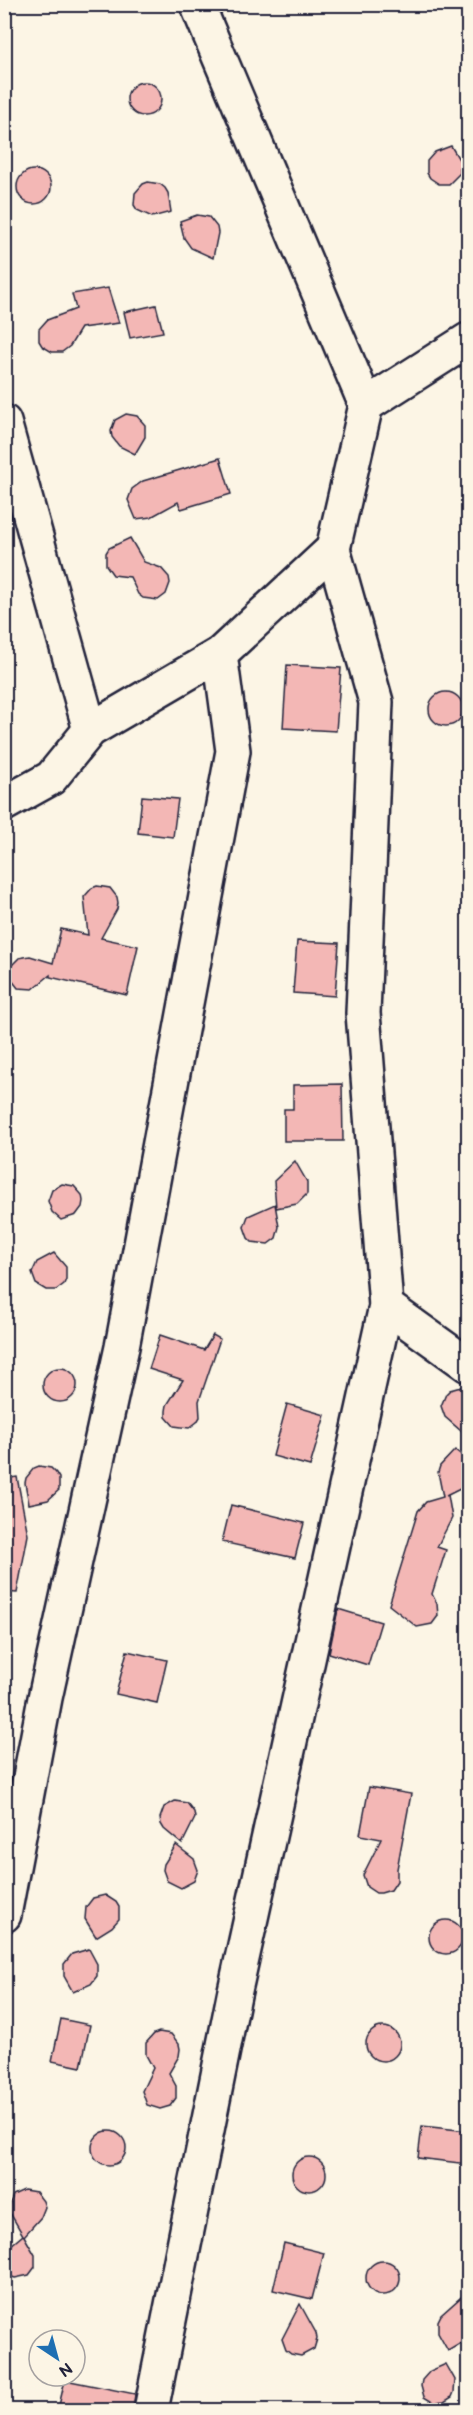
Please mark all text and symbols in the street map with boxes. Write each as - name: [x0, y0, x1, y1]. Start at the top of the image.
- north arrow: [27, 2328, 87, 2388]
- text: N: [54, 2358, 75, 2380]

